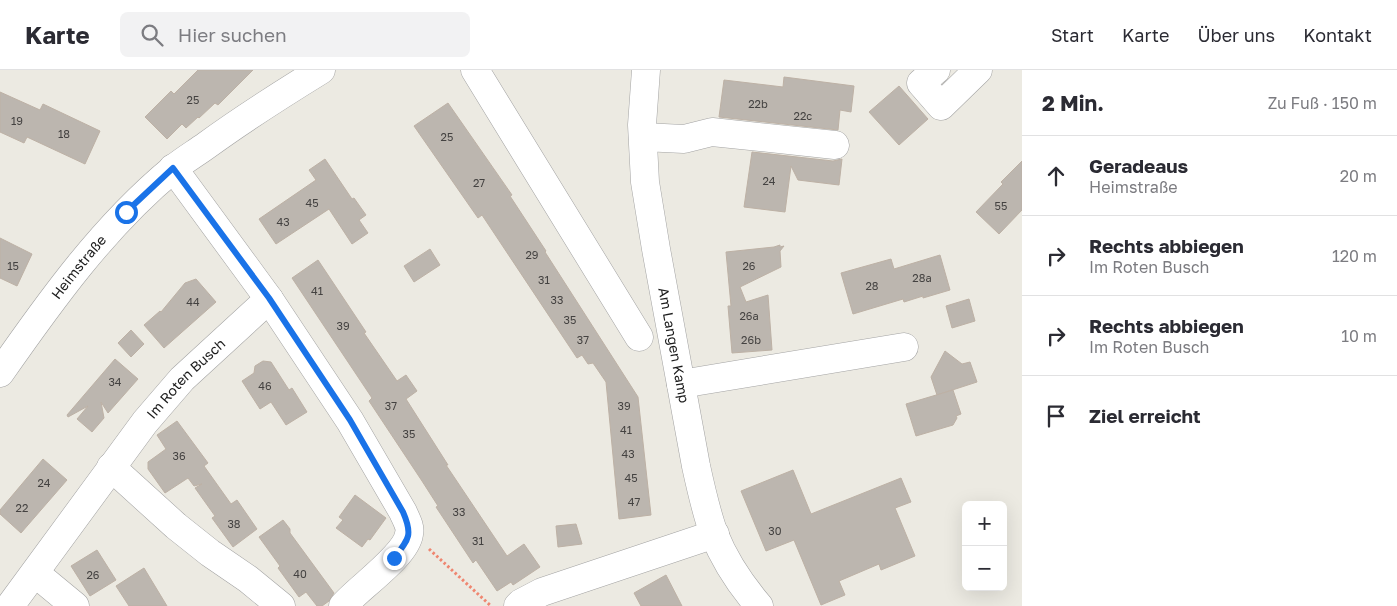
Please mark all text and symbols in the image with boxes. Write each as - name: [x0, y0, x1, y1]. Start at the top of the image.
- search box: [120, 12, 470, 57]
- text: Karte: [25, 20, 90, 49]
- icon: search: [138, 21, 166, 49]
- text: Hier suchen: [178, 23, 287, 46]
- text: Start: [1051, 24, 1094, 46]
- text: Karte: [1122, 24, 1169, 46]
- text: Über uns: [1197, 24, 1275, 46]
- text: Kontakt: [1303, 24, 1372, 46]
- text: 2 Min.: [1042, 90, 1104, 116]
- house number: 25: [187, 93, 199, 106]
- text: Zu Fuß · 150 m: [1268, 93, 1377, 113]
- house number: 22b: [748, 97, 768, 110]
- house number: 22c: [794, 109, 812, 122]
- house number: 19: [11, 114, 23, 127]
- house number: 18: [58, 127, 70, 140]
- house number: 25: [441, 130, 453, 143]
- text: Geradeaus: [1089, 154, 1188, 177]
- icon: ahead: [1042, 162, 1070, 190]
- text: 20 m: [1340, 166, 1377, 186]
- house number: 24: [762, 174, 776, 187]
- house number: 27: [473, 176, 485, 189]
- text: Heimstraße: [1089, 177, 1177, 197]
- house number: 45: [305, 196, 319, 209]
- house number: 55: [995, 199, 1007, 212]
- route start: [115, 201, 138, 224]
- house number: 43: [276, 215, 290, 228]
- street label: Heimstraße: [47, 231, 109, 302]
- text: Rechts abbiegen: [1089, 234, 1244, 257]
- icon: right: [1042, 242, 1070, 270]
- text: 120 m: [1332, 246, 1377, 266]
- house number: 29: [525, 248, 539, 261]
- text: Im Roten Busch: [1089, 257, 1209, 277]
- house number: 15: [7, 259, 19, 272]
- house number: 26: [742, 259, 756, 272]
- house number: 28a: [912, 271, 932, 284]
- house number: 31: [538, 273, 550, 286]
- house number: 28: [865, 279, 879, 292]
- house number: 41: [311, 284, 323, 297]
- street label: Am Langen Kamp: [655, 286, 693, 404]
- house number: 33: [551, 293, 563, 306]
- house number: 44: [186, 295, 200, 308]
- house number: 26a: [739, 309, 759, 322]
- house number: 35: [564, 313, 576, 326]
- text: Rechts abbiegen: [1089, 314, 1244, 337]
- house number: 39: [336, 319, 350, 332]
- icon: right: [1042, 322, 1070, 350]
- text: 10 m: [1341, 326, 1377, 346]
- house number: 37: [577, 333, 589, 346]
- house number: 26b: [741, 333, 761, 346]
- street label: Im Roten Busch: [143, 335, 229, 422]
- text: Im Roten Busch: [1089, 337, 1209, 357]
- house number: 34: [108, 375, 122, 388]
- house number: 46: [258, 379, 272, 392]
- house number: 37: [385, 399, 397, 412]
- house number: 39: [617, 399, 631, 412]
- icon: arrive: [1042, 402, 1070, 430]
- text: Ziel erreicht: [1089, 404, 1201, 427]
- house number: 41: [620, 423, 632, 436]
- house number: 35: [403, 427, 415, 440]
- house number: 43: [621, 447, 635, 460]
- house number: 36: [172, 449, 186, 462]
- house number: 45: [624, 471, 638, 484]
- house number: 24: [37, 476, 51, 489]
- house number: 47: [628, 495, 640, 508]
- house number: 22: [16, 501, 28, 514]
- map controls: [962, 501, 1007, 591]
- button: +: [962, 501, 1007, 546]
- house number: 33: [453, 505, 465, 518]
- house number: 38: [227, 517, 241, 530]
- house number: 30: [768, 524, 782, 537]
- house number: 31: [472, 534, 484, 547]
- button: −: [962, 546, 1007, 591]
- route end: [383, 547, 406, 570]
- house number: 40: [293, 567, 307, 580]
- house number: 26: [86, 568, 100, 581]

